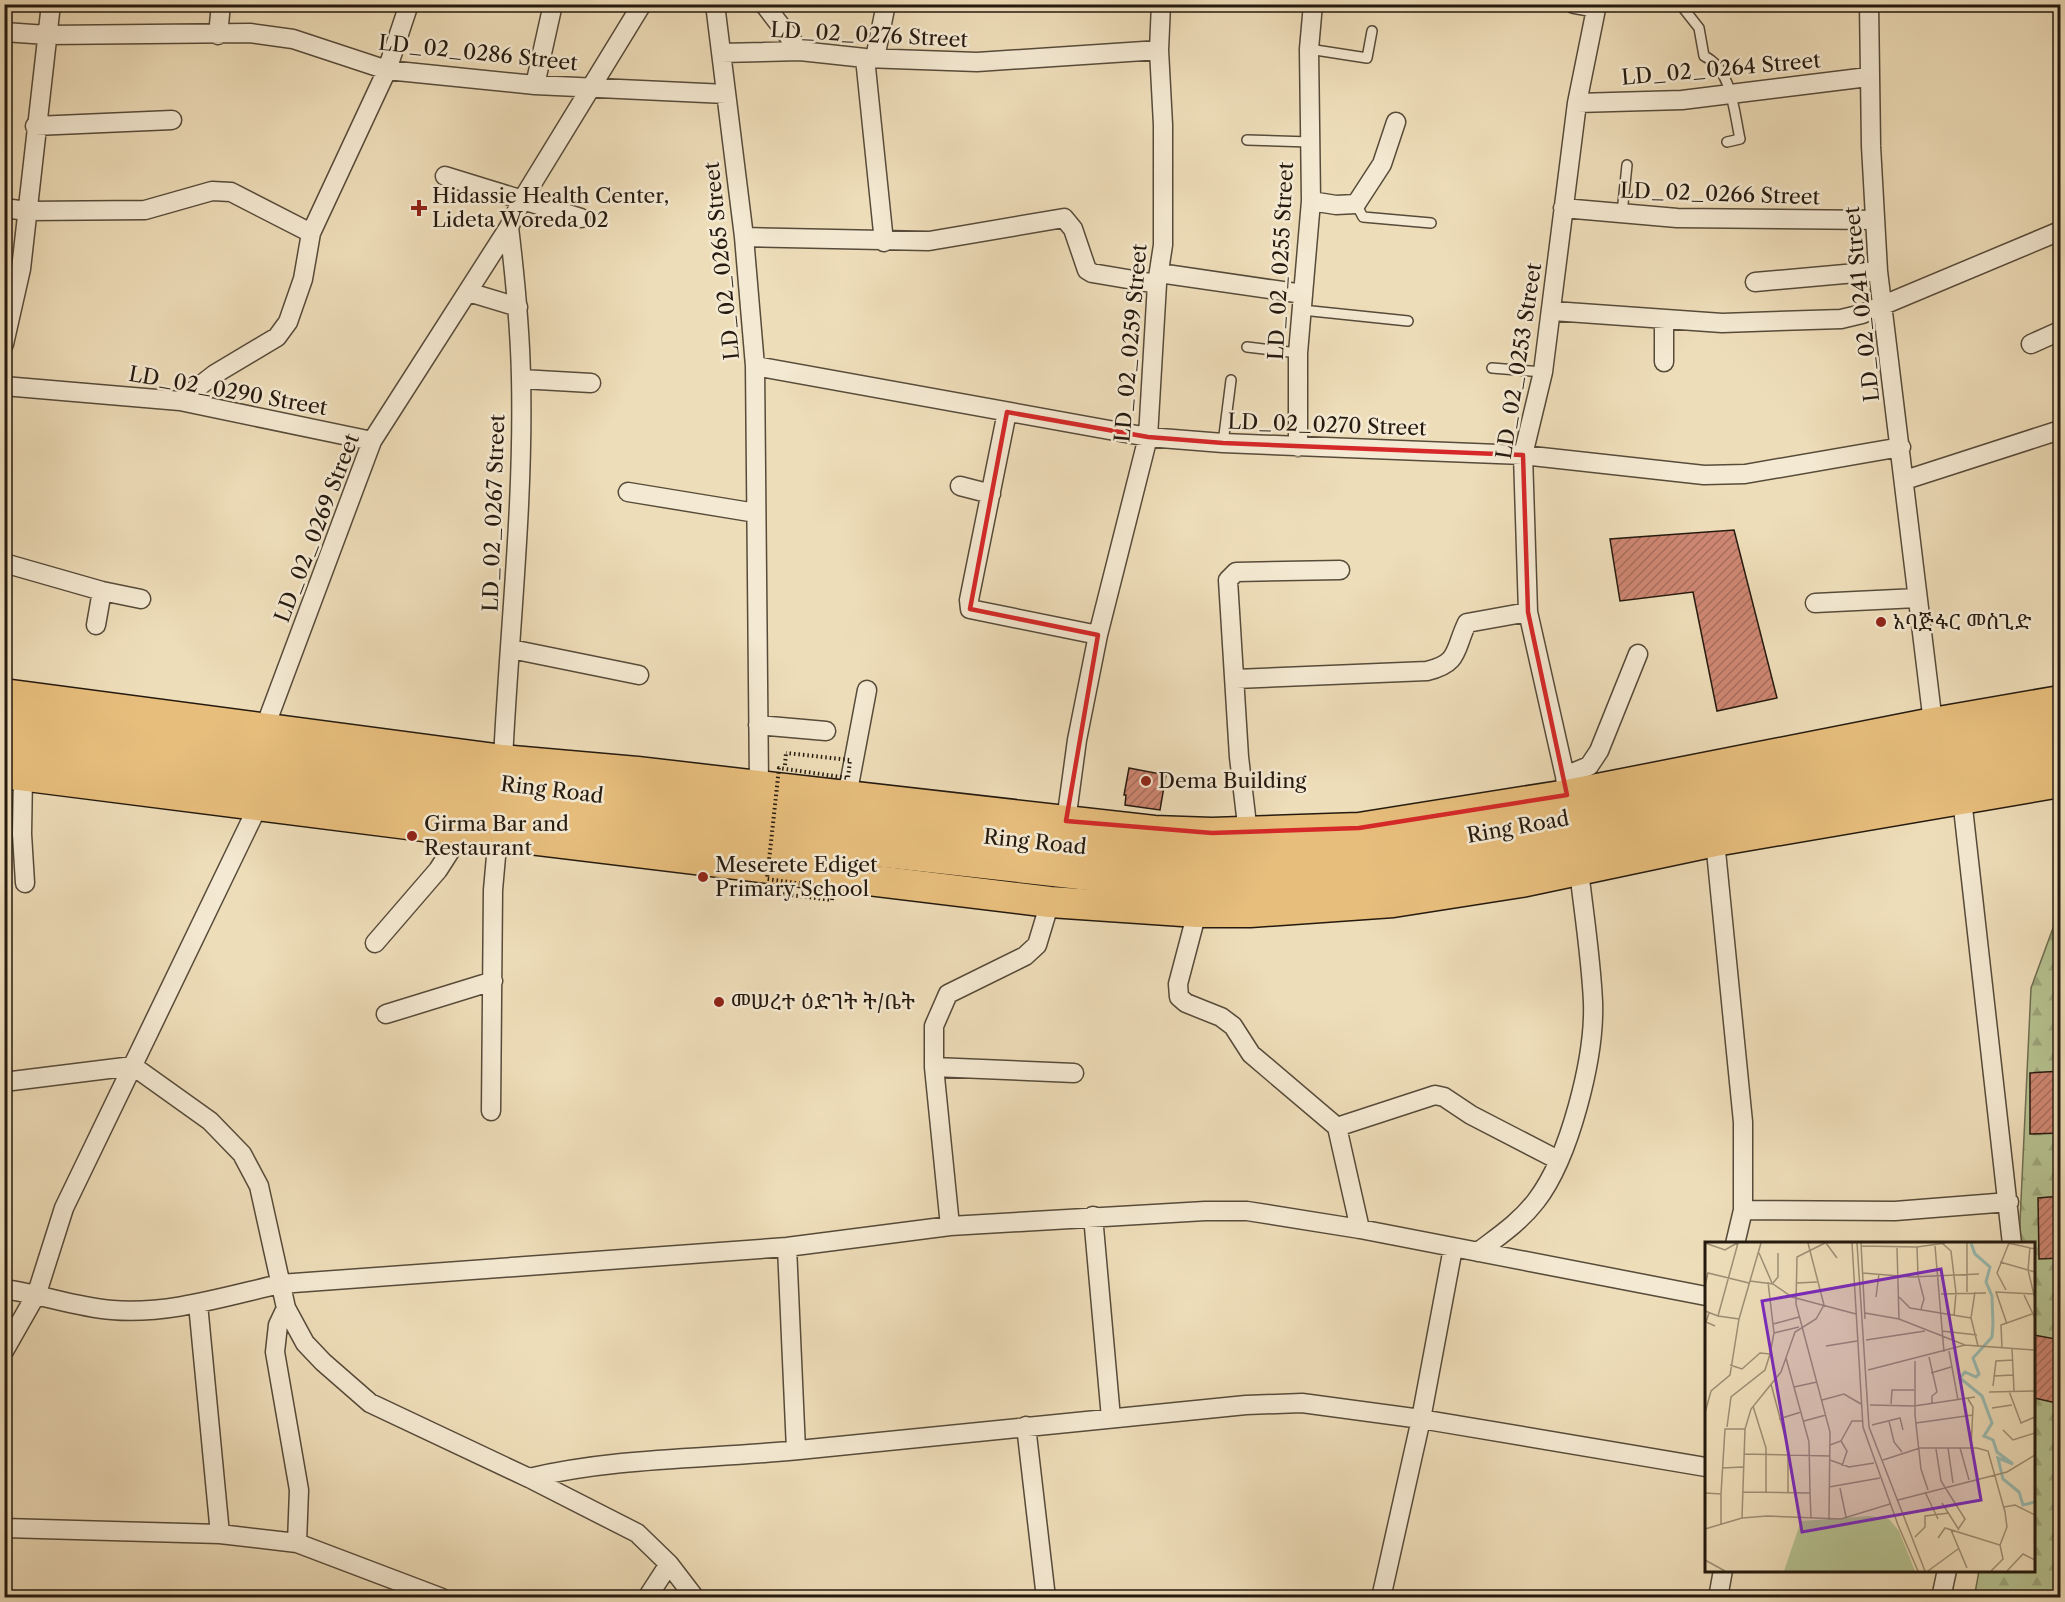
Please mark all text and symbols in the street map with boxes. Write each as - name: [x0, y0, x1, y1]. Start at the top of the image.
- street label: LD_02_0276 Street: [770, 17, 969, 52]
- street label: LD_02_0286 Street: [377, 30, 580, 75]
- street label: LD_02_0264 Street: [1620, 47, 1822, 90]
- street label: LD_02_0265 Street: [699, 160, 744, 361]
- street label: LD_02_0255 Street: [1263, 161, 1298, 361]
- street label: LD_02_0266 Street: [1620, 178, 1821, 210]
- place label: Hidassie Health Center, Lideta Woreda 02: [432, 183, 669, 232]
- marker: Hidassie Health Center, Lideta Woreda 02: [410, 199, 428, 217]
- street label: LD_02_0241 Street: [1839, 204, 1884, 403]
- street label: LD_02_0259 Street: [1109, 242, 1152, 443]
- street label: LD_02_0253 Street: [1491, 260, 1546, 461]
- street label: LD_02_0290 Street: [127, 361, 330, 420]
- street label: LD_02_0270 Street: [1227, 409, 1428, 440]
- street label: LD_02_0267 Street: [478, 413, 509, 612]
- street label: LD_02_0269 Street: [269, 429, 364, 626]
- place label: አባጅፋር መስጊድ: [1893, 609, 2032, 634]
- marker: አባጅፋር መስጊድ: [1874, 615, 1888, 629]
- place label: Dema Building: [1158, 768, 1307, 793]
- street label: Ring Road: [499, 771, 605, 808]
- marker: Dema Building: [1139, 774, 1153, 788]
- street label: Ring Road: [1465, 805, 1571, 848]
- place label: Girma Bar and Restaurant: [424, 811, 569, 860]
- street label: Ring Road: [982, 824, 1088, 859]
- marker: Girma Bar and Restaurant: [405, 829, 419, 843]
- place label: Meserete Ediget Primary School: [715, 852, 878, 901]
- marker: Meserete Ediget Primary School: [696, 870, 710, 884]
- place label: መሠረተ ዕድገት ት/ቤት: [731, 989, 915, 1014]
- marker: መሠረተ ዕድገት ት/ቤት: [712, 995, 726, 1009]
- inset map: [1705, 1242, 2035, 1572]

